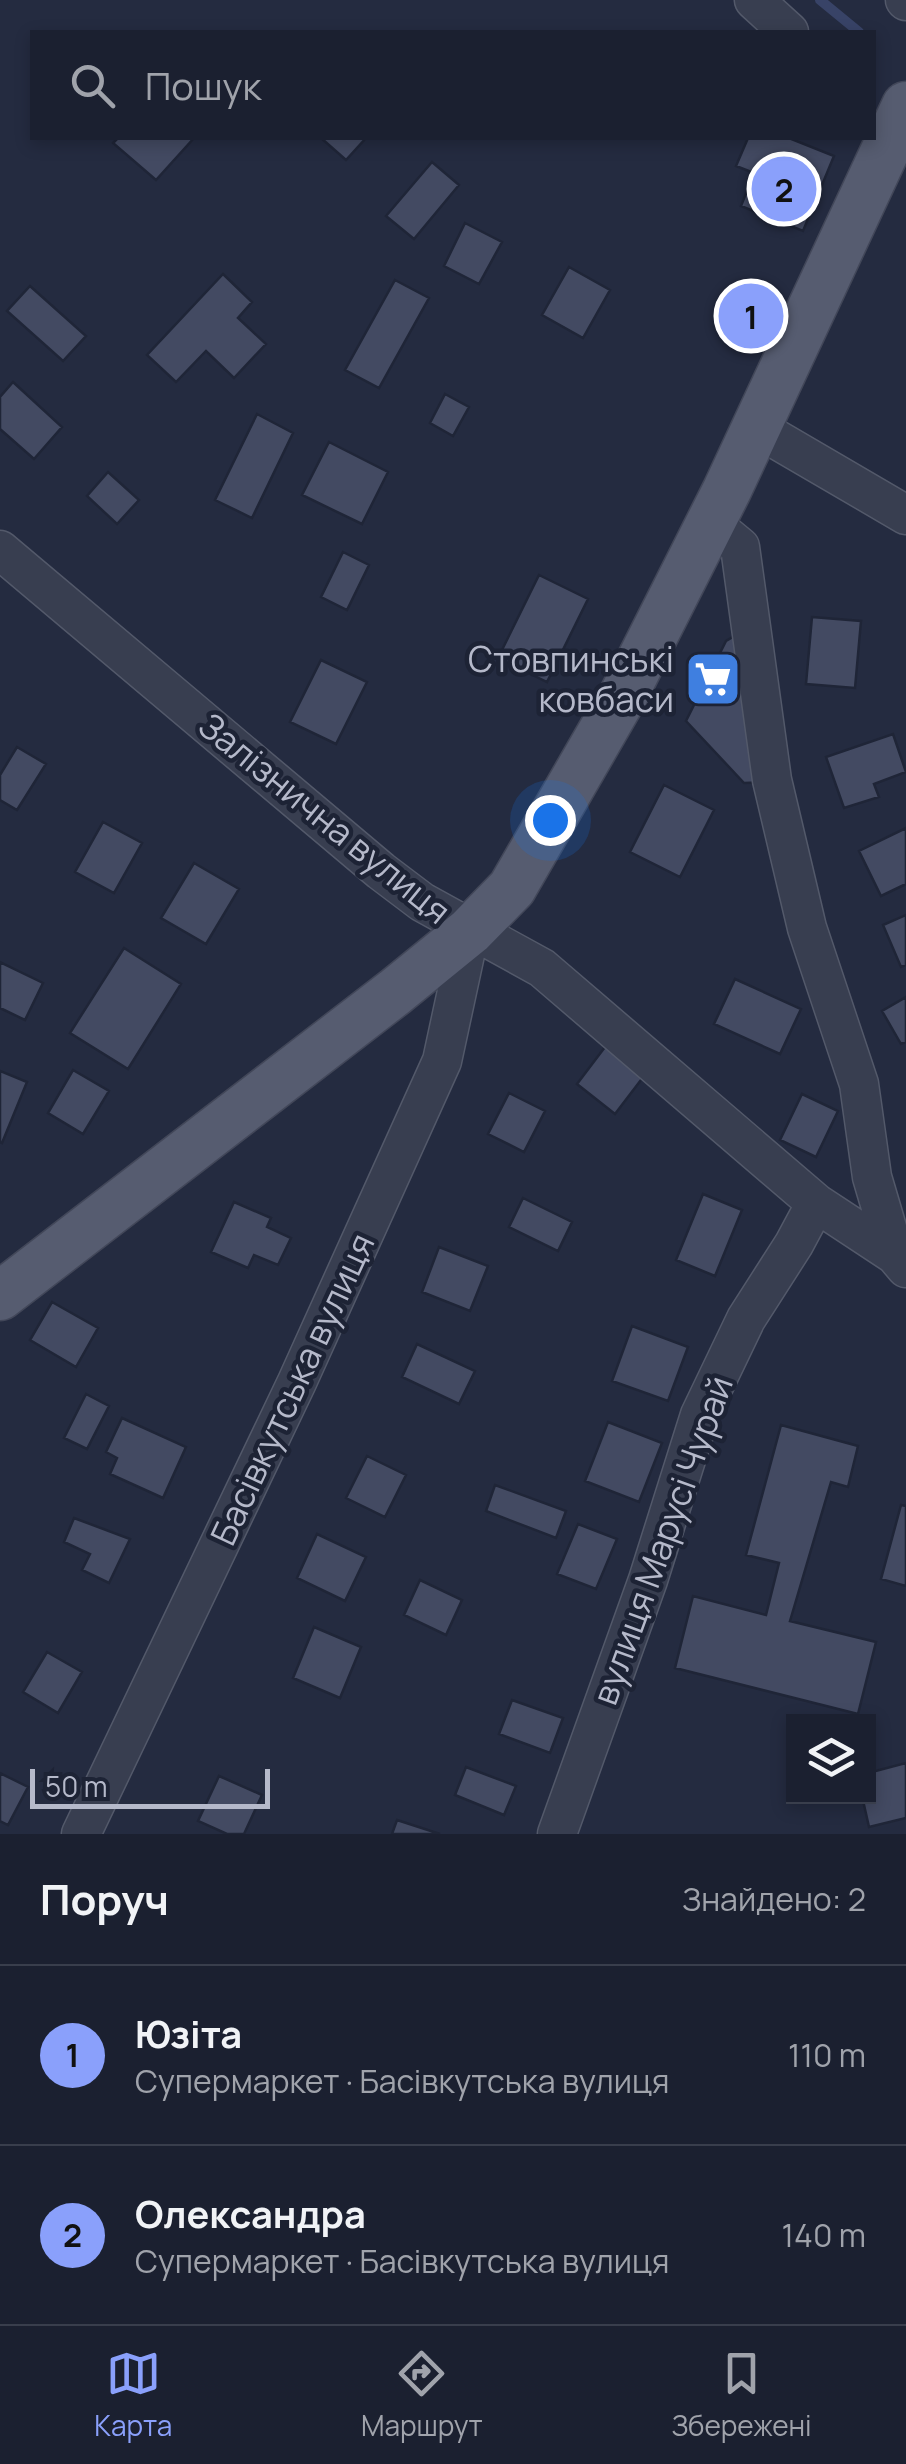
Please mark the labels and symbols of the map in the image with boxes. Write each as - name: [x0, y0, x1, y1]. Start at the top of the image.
- pin: 2: [752, 152, 816, 226]
- pin: 1: [718, 278, 784, 354]
- place label: Стовпинські ковбаси: [468, 635, 674, 723]
- supermarket icon: Стовпинські ковбаси: [683, 649, 743, 709]
- street label: Залізнична вулиця: [189, 702, 461, 934]
- your location: [525, 795, 576, 846]
- street label: Басівкутська вулиця: [199, 1225, 385, 1553]
- street label: вулиця Марусі Чурай: [580, 1369, 744, 1711]
- scale bar: [30, 1764, 270, 1808]

